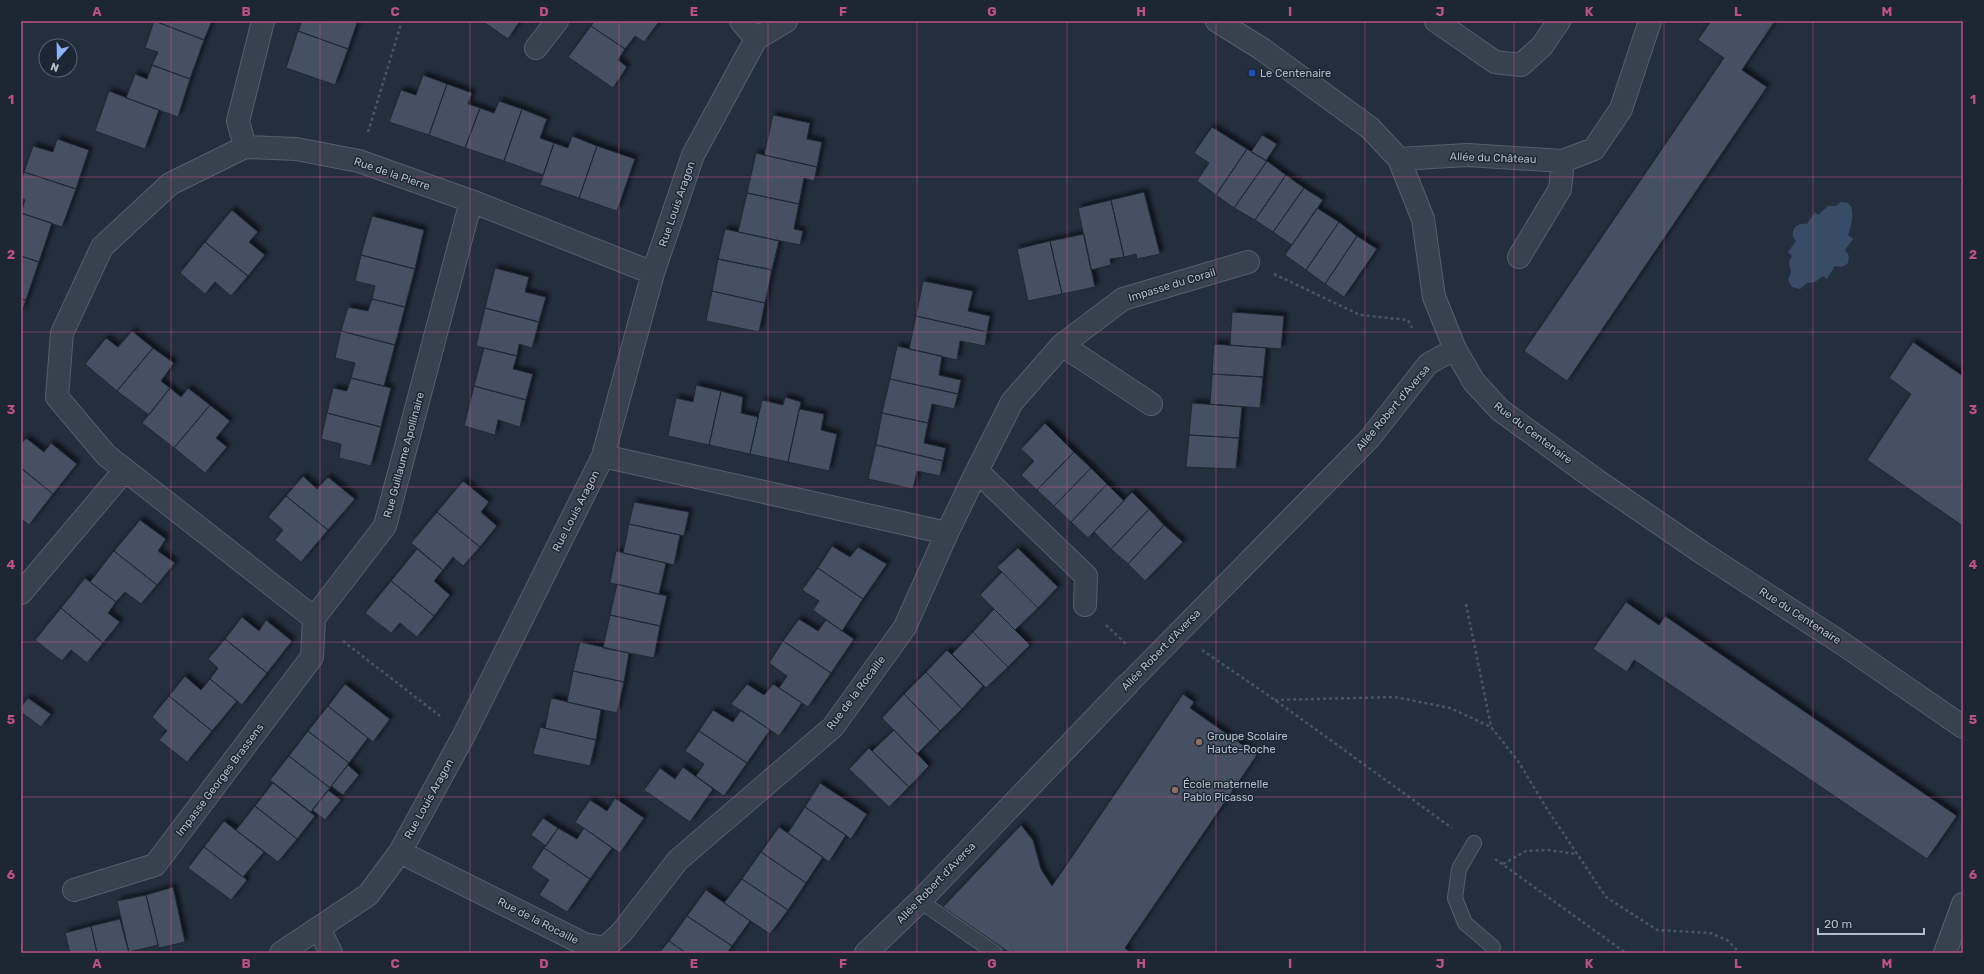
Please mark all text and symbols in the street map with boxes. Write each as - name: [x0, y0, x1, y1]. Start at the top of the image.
- text: A: [92, 4, 102, 19]
- text: B: [241, 4, 251, 19]
- text: C: [390, 4, 400, 19]
- text: D: [539, 4, 549, 19]
- text: E: [690, 4, 698, 19]
- text: F: [839, 4, 847, 19]
- text: G: [987, 4, 997, 19]
- text: H: [1136, 4, 1146, 19]
- text: I: [1288, 4, 1292, 19]
- text: J: [1436, 4, 1444, 19]
- text: K: [1585, 4, 1594, 19]
- text: L: [1734, 4, 1742, 19]
- text: M: [1882, 4, 1892, 19]
- north arrow: [38, 38, 78, 78]
- text: N: [49, 59, 61, 74]
- place label: Le Centenaire: [1260, 67, 1331, 80]
- marker: Le Centenaire: [1247, 68, 1257, 78]
- text: 1: [8, 92, 14, 107]
- text: 1: [1970, 92, 1976, 107]
- street label: Allée du Château: [1449, 150, 1537, 166]
- street label: Rue de la Pierre: [352, 155, 432, 193]
- street label: Rue Louis Aragon: [656, 160, 698, 248]
- text: 2: [7, 247, 15, 262]
- text: 2: [1969, 247, 1977, 262]
- street label: Impasse du Corail: [1127, 266, 1217, 304]
- street label: Allée Robert d'Aversa: [1353, 362, 1433, 454]
- street label: Rue Guillaume Apollinaire: [381, 391, 427, 519]
- street label: Rue du Centenaire: [1491, 399, 1575, 467]
- text: 3: [7, 402, 16, 417]
- text: 3: [1969, 402, 1978, 417]
- street label: Rue Louis Aragon: [550, 468, 602, 554]
- text: 4: [7, 557, 16, 572]
- text: 4: [1969, 557, 1978, 572]
- street label: Rue du Centenaire: [1757, 585, 1843, 647]
- street label: Allée Robert d'Aversa: [1119, 607, 1203, 693]
- street label: Rue de la Rocaille: [824, 653, 888, 733]
- text: 5: [7, 712, 15, 727]
- text: 5: [1969, 712, 1977, 727]
- street label: Impasse Georges Brassens: [173, 721, 267, 839]
- place label: Groupe Scolaire Haute-Roche: [1207, 730, 1288, 756]
- marker: Groupe Scolaire Haute-Roche: [1194, 737, 1204, 747]
- street label: Rue Louis Aragon: [402, 757, 456, 841]
- place label: École maternelle Pablo Picasso: [1183, 778, 1268, 804]
- marker: École maternelle Pablo Picasso: [1170, 785, 1180, 795]
- street label: Allée Robert d'Aversa: [894, 840, 978, 926]
- text: 6: [7, 867, 16, 882]
- text: 6: [1969, 867, 1978, 882]
- street label: Rue de la Rocaille: [495, 895, 581, 947]
- scale bar: [1818, 910, 1924, 936]
- text: 20 m: [1824, 917, 1852, 931]
- text: A: [92, 956, 102, 971]
- text: B: [241, 956, 251, 971]
- text: C: [390, 956, 400, 971]
- text: D: [539, 956, 549, 971]
- text: E: [690, 956, 698, 971]
- text: F: [839, 956, 847, 971]
- text: G: [987, 956, 997, 971]
- text: H: [1136, 956, 1146, 971]
- text: I: [1288, 956, 1292, 971]
- text: J: [1436, 956, 1444, 971]
- text: K: [1585, 956, 1594, 971]
- text: L: [1734, 956, 1742, 971]
- text: M: [1882, 956, 1892, 971]

